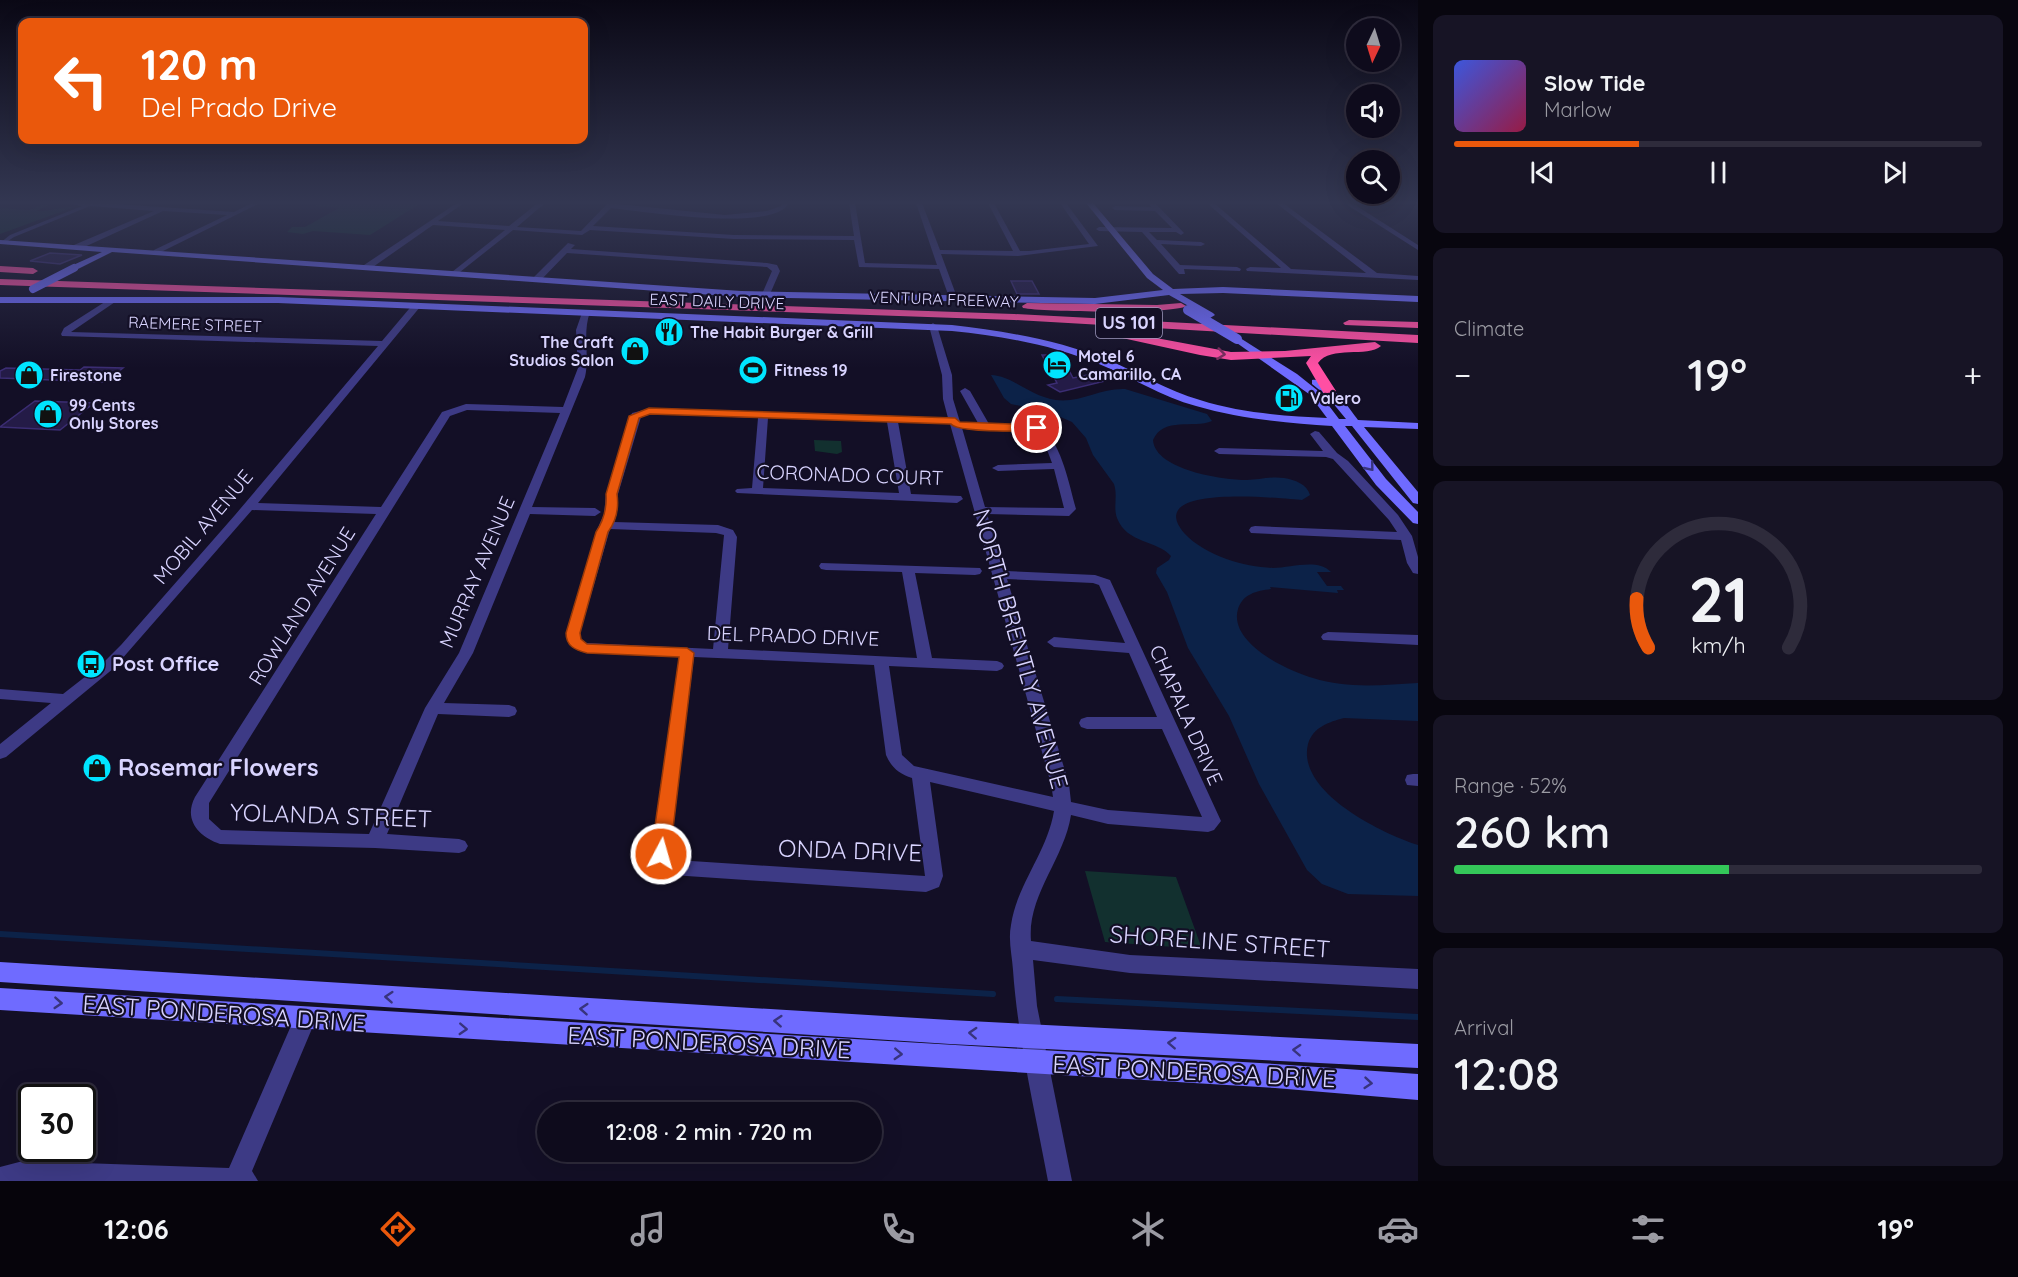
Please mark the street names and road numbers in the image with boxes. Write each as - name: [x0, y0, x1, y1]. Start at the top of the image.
- street label: VENTURA FREEWAY: [869, 286, 1019, 312]
- street label: EAST DAILY DRIVE: [649, 289, 785, 313]
- road number: US 101: [1096, 308, 1162, 338]
- street label: RAEMERE STREET: [128, 312, 263, 336]
- street label: CORONADO COURT: [756, 459, 944, 490]
- street label: MOBIL AVENUE: [147, 464, 258, 589]
- street label: MURRAY AVENUE: [433, 492, 520, 651]
- street label: NORTH BRENTLY AVENUE: [967, 505, 1075, 792]
- street label: ROWLAND AVENUE: [243, 522, 360, 689]
- street label: DEL PRADO DRIVE: [706, 620, 880, 651]
- street label: CHAPALA DRIVE: [1144, 641, 1229, 789]
- street label: YOLANDA STREET: [230, 796, 432, 834]
- street label: ONDA DRIVE: [778, 832, 923, 868]
- street label: SHORELINE STREET: [1109, 918, 1331, 964]
- street label: EAST PONDEROSA DRIVE: [82, 988, 367, 1038]
- street label: EAST PONDEROSA DRIVE: [567, 1020, 851, 1064]
- street label: EAST PONDEROSA DRIVE: [1052, 1049, 1336, 1093]

